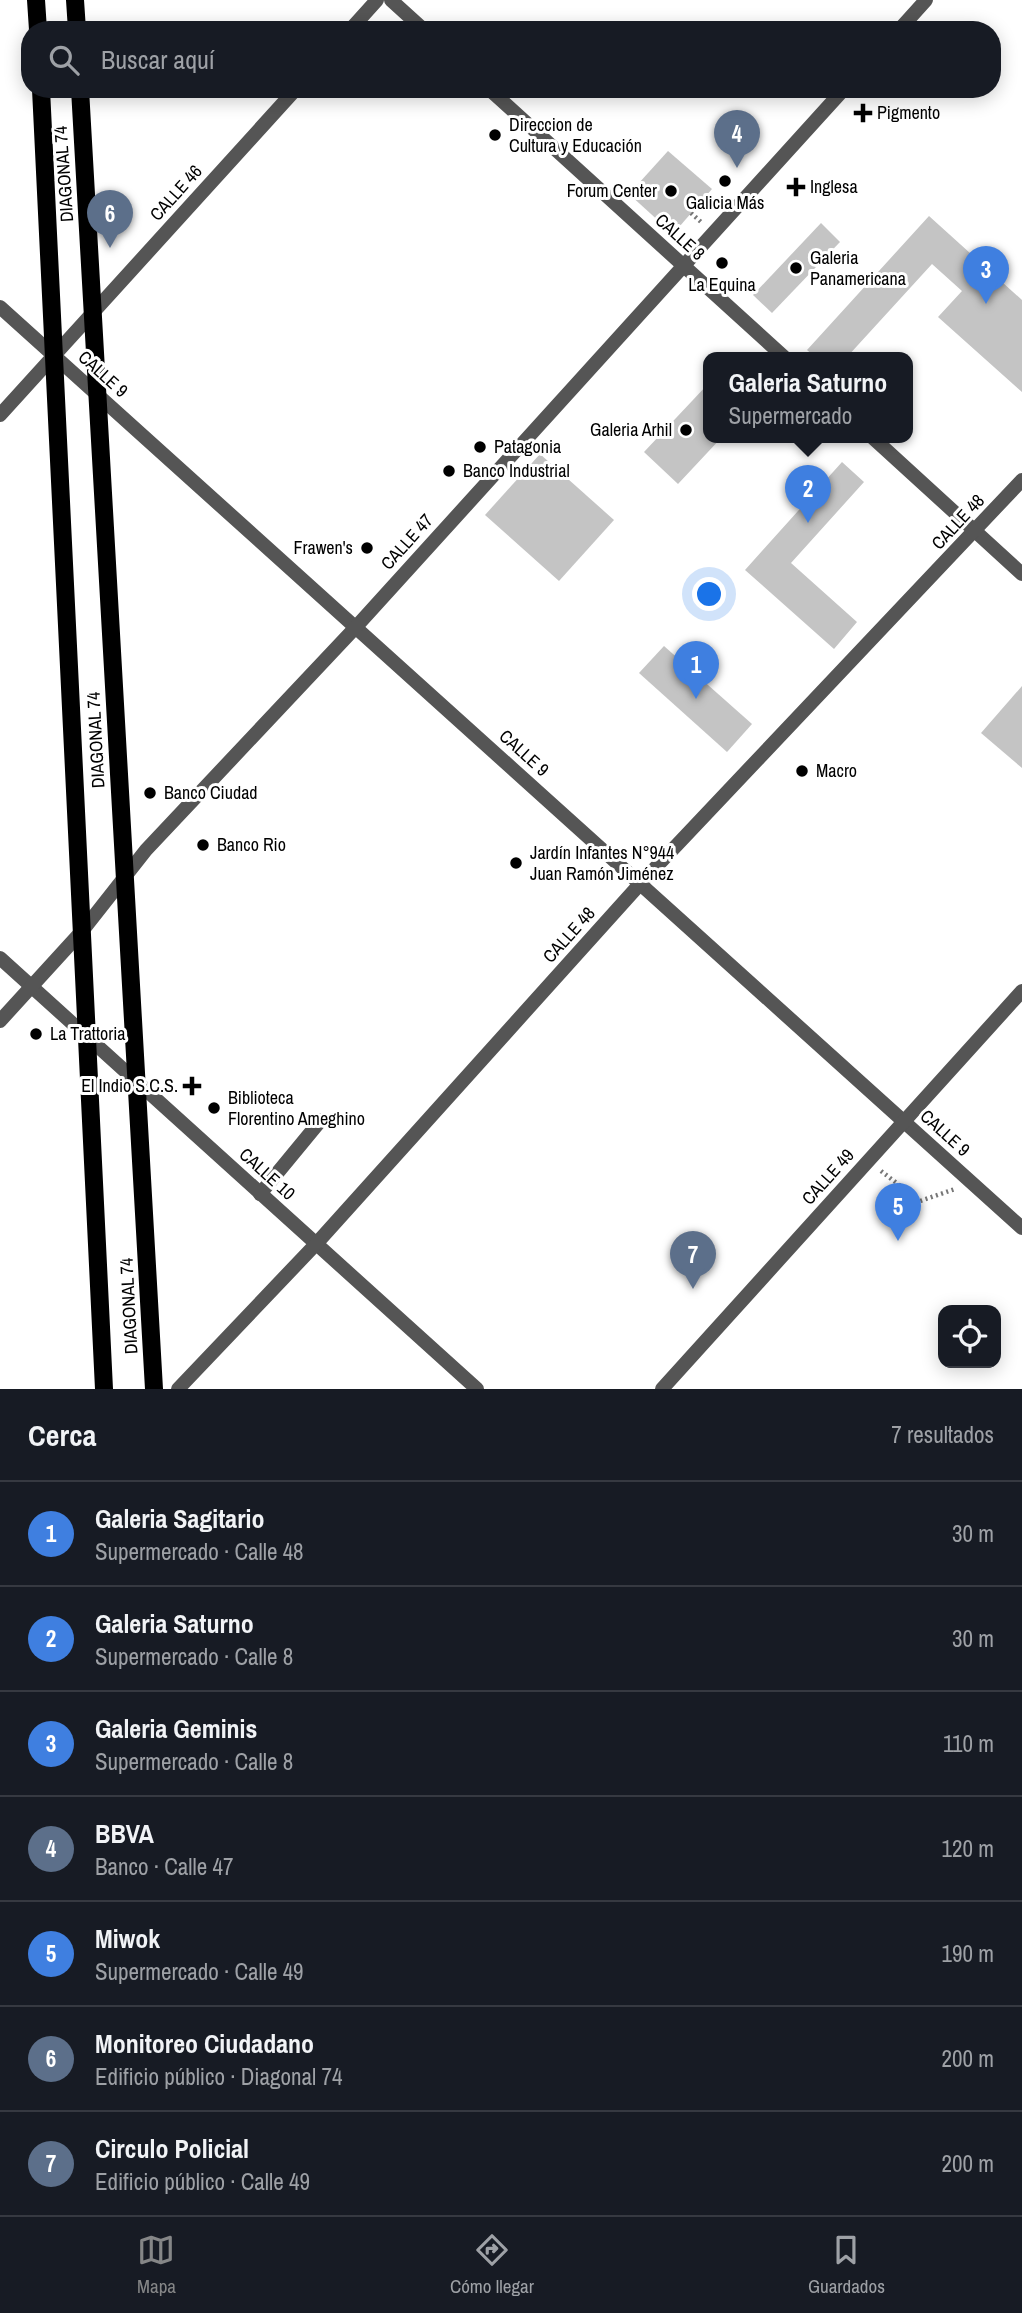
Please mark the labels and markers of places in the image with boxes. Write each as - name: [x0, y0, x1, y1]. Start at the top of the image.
- place label: Pigmento: [877, 100, 940, 125]
- marker: Pigmento: [855, 105, 871, 121]
- pin: 4: [714, 110, 760, 168]
- place label: Direccion de Cultura y Educación: [509, 112, 642, 158]
- marker: Direccion de Cultura y Educación: [487, 127, 503, 143]
- marker: Galicia Más: [717, 173, 733, 189]
- place label: Inglesa: [810, 174, 858, 199]
- place label: Forum Center: [567, 178, 657, 203]
- marker: Inglesa: [788, 179, 804, 195]
- marker: Forum Center: [663, 183, 679, 199]
- pin: 6: [87, 190, 133, 248]
- place label: Galicia Más: [686, 190, 764, 215]
- place label: Galeria Panamericana: [810, 245, 906, 291]
- pin: 3: [963, 246, 1009, 304]
- marker: La Equina: [714, 255, 730, 271]
- marker: Galeria Panamericana: [788, 260, 804, 276]
- place label: La Equina: [688, 272, 756, 297]
- place label: Galeria Arhil: [590, 417, 672, 442]
- marker: Galeria Arhil: [678, 422, 694, 438]
- place label: Patagonia: [494, 434, 561, 459]
- marker: Patagonia: [472, 439, 488, 455]
- place label: Banco Industrial: [463, 458, 570, 483]
- marker: Banco Industrial: [441, 463, 457, 479]
- pin: 2: [785, 465, 831, 523]
- place label: Frawen's: [294, 535, 353, 560]
- marker: Frawen's: [359, 540, 375, 556]
- pin: 1: [673, 641, 719, 699]
- place label: Macro: [816, 758, 857, 783]
- marker: Macro: [794, 763, 810, 779]
- place label: Banco Ciudad: [164, 780, 258, 805]
- marker: Banco Ciudad: [142, 785, 158, 801]
- place label: Banco Rio: [217, 832, 286, 857]
- marker: Banco Rio: [195, 837, 211, 853]
- place label: Jardín Infantes N°944 Juan Ramón Jiménez: [530, 840, 674, 886]
- marker: Jardín Infantes N°944 Juan Ramón Jiménez: [508, 855, 524, 871]
- place label: La Trattoria: [50, 1021, 126, 1046]
- marker: La Trattoria: [28, 1026, 44, 1042]
- place label: El Indio S.C.S.: [81, 1073, 178, 1098]
- marker: El Indio S.C.S.: [184, 1078, 200, 1094]
- place label: Biblioteca Florentino Ameghino: [228, 1085, 365, 1131]
- marker: Biblioteca Florentino Ameghino: [206, 1100, 222, 1116]
- pin: 5: [875, 1183, 921, 1241]
- pin: 7: [670, 1231, 716, 1289]

